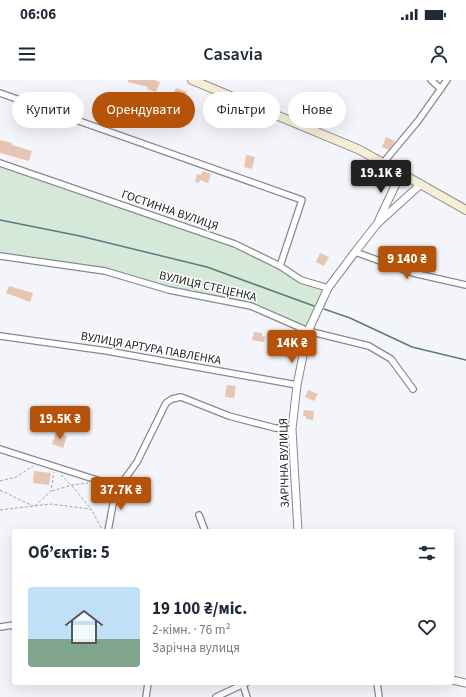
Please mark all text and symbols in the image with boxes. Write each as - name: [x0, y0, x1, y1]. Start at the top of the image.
- text: 06:06: [20, 4, 56, 25]
- text: Casavia: [203, 42, 263, 67]
- icon: menu: [16, 43, 38, 65]
- icon: person: [428, 43, 450, 65]
- chip: Купити: [12, 92, 84, 128]
- chip: Орендувати: [92, 92, 195, 128]
- chip: Фільтри: [203, 92, 280, 128]
- chip: Нове: [288, 92, 346, 128]
- pin: 19.1K ₴: [344, 160, 418, 194]
- text: 19.1K ₴: [360, 164, 402, 182]
- street label: ГОСТИННА ВУЛИЦЯ: [119, 186, 221, 235]
- pin: 9 140 ₴: [370, 246, 444, 280]
- text: 9 140 ₴: [387, 250, 427, 268]
- street label: ВУЛИЦЯ СТЕЦЕНКА: [157, 267, 259, 306]
- street label: ВУЛИЦЯ АРТУРА ПАВЛЕНКА: [79, 328, 223, 369]
- pin: 14K ₴: [264, 330, 320, 364]
- text: 14K ₴: [276, 334, 308, 352]
- pin: 19.5K ₴: [23, 406, 97, 440]
- text: 19.5K ₴: [39, 410, 81, 428]
- street label: ЗАРІЧНА ВУЛИЦЯ: [275, 418, 294, 508]
- pin: 37.7K ₴: [84, 477, 158, 511]
- text: 37.7K ₴: [100, 481, 142, 499]
- text: Об’єктів: 5: [28, 541, 110, 565]
- icon: filters: [416, 542, 438, 564]
- text: 19 100 ₴/міс.: [152, 597, 247, 621]
- icon: home: [60, 603, 108, 651]
- icon: heart: [416, 616, 438, 638]
- text: 2-кімн. · 76 m²: [152, 621, 230, 639]
- text: Зарічна вулиця: [152, 639, 240, 657]

